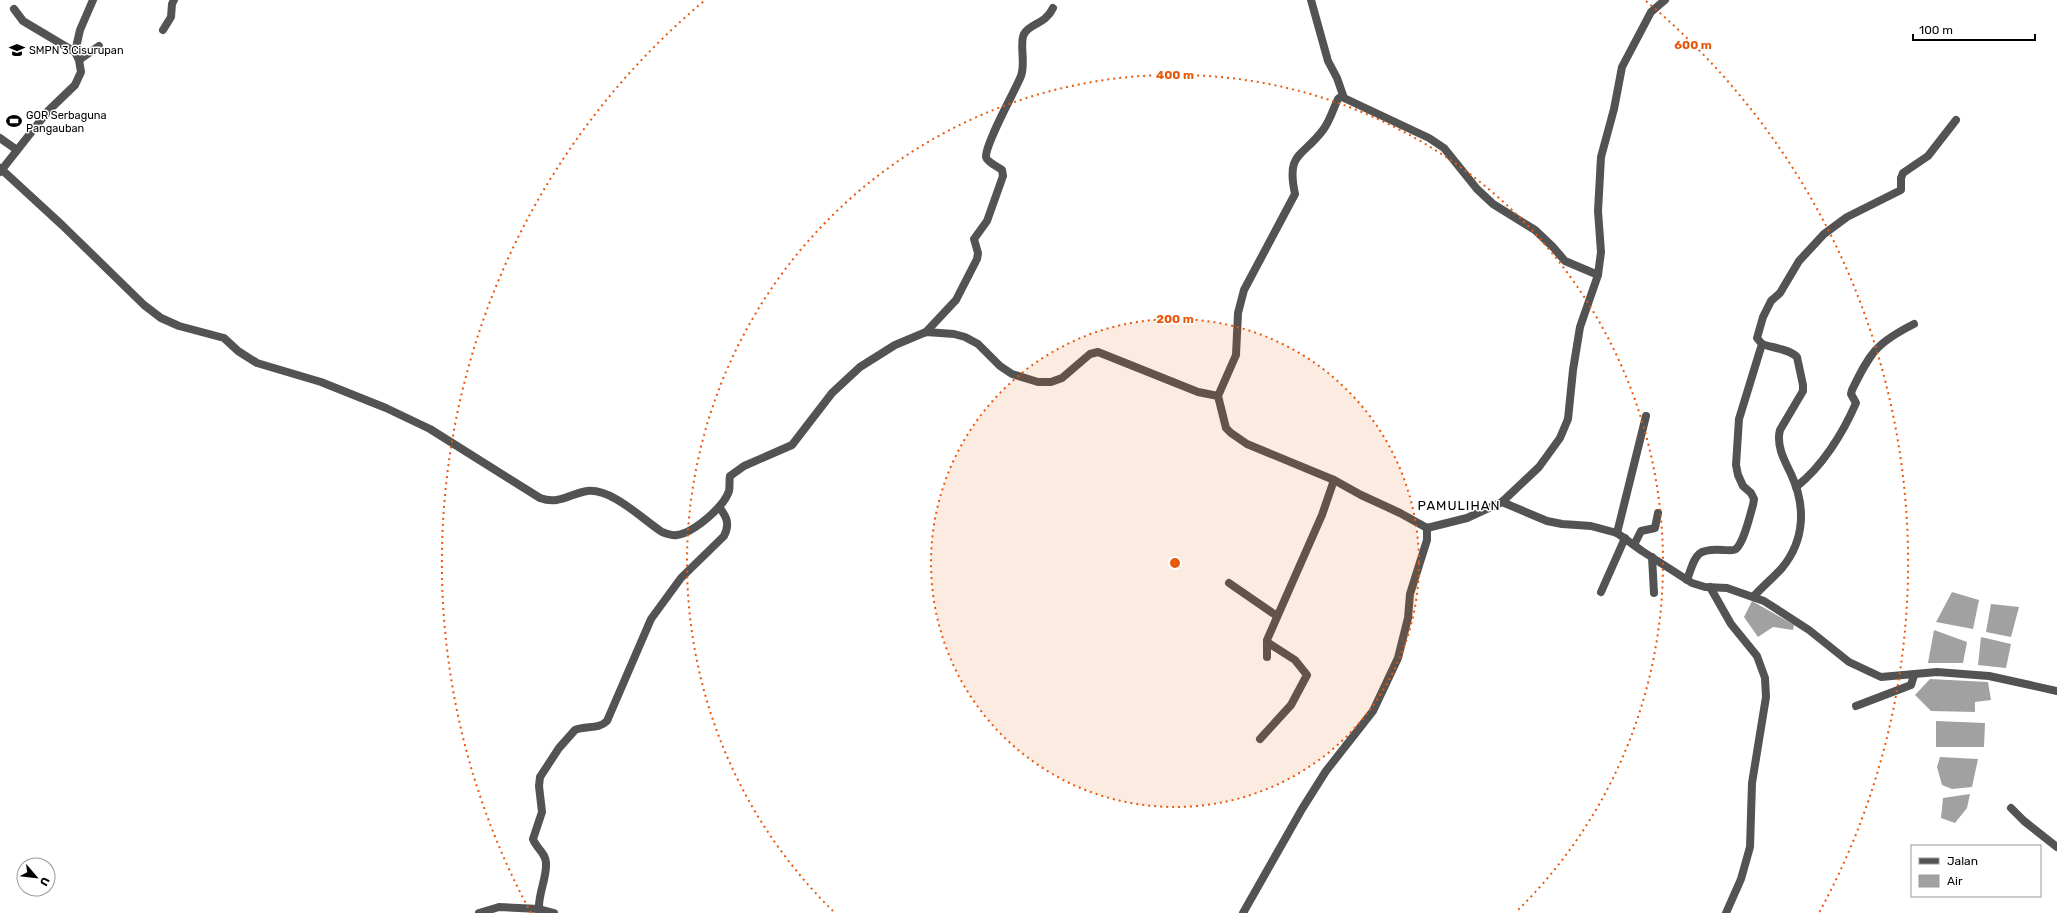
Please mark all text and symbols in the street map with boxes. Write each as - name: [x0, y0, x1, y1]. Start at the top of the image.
- scale bar: [1913, 16, 2035, 42]
- text: 100 m: [1919, 23, 1953, 37]
- text: 600 m: [1674, 38, 1712, 52]
- school or university icon: SMPN 3 Cisurupan: [8, 41, 26, 59]
- place label: SMPN 3 Cisurupan: [29, 44, 124, 57]
- text: 400 m: [1156, 68, 1194, 82]
- place label: GOR Serbaguna Pangauban: [26, 109, 107, 135]
- sports icon: GOR Serbaguna Pangauban: [5, 112, 23, 130]
- text: 200 m: [1156, 312, 1194, 326]
- district label: PAMULIHAN: [1418, 498, 1500, 513]
- centre of rings: [1168, 556, 1182, 570]
- legend: [1911, 845, 2041, 897]
- text: Jalan: [1947, 854, 1978, 868]
- north arrow: [16, 857, 56, 897]
- text: Air: [1947, 874, 1963, 888]
- text: U: [37, 875, 52, 888]

